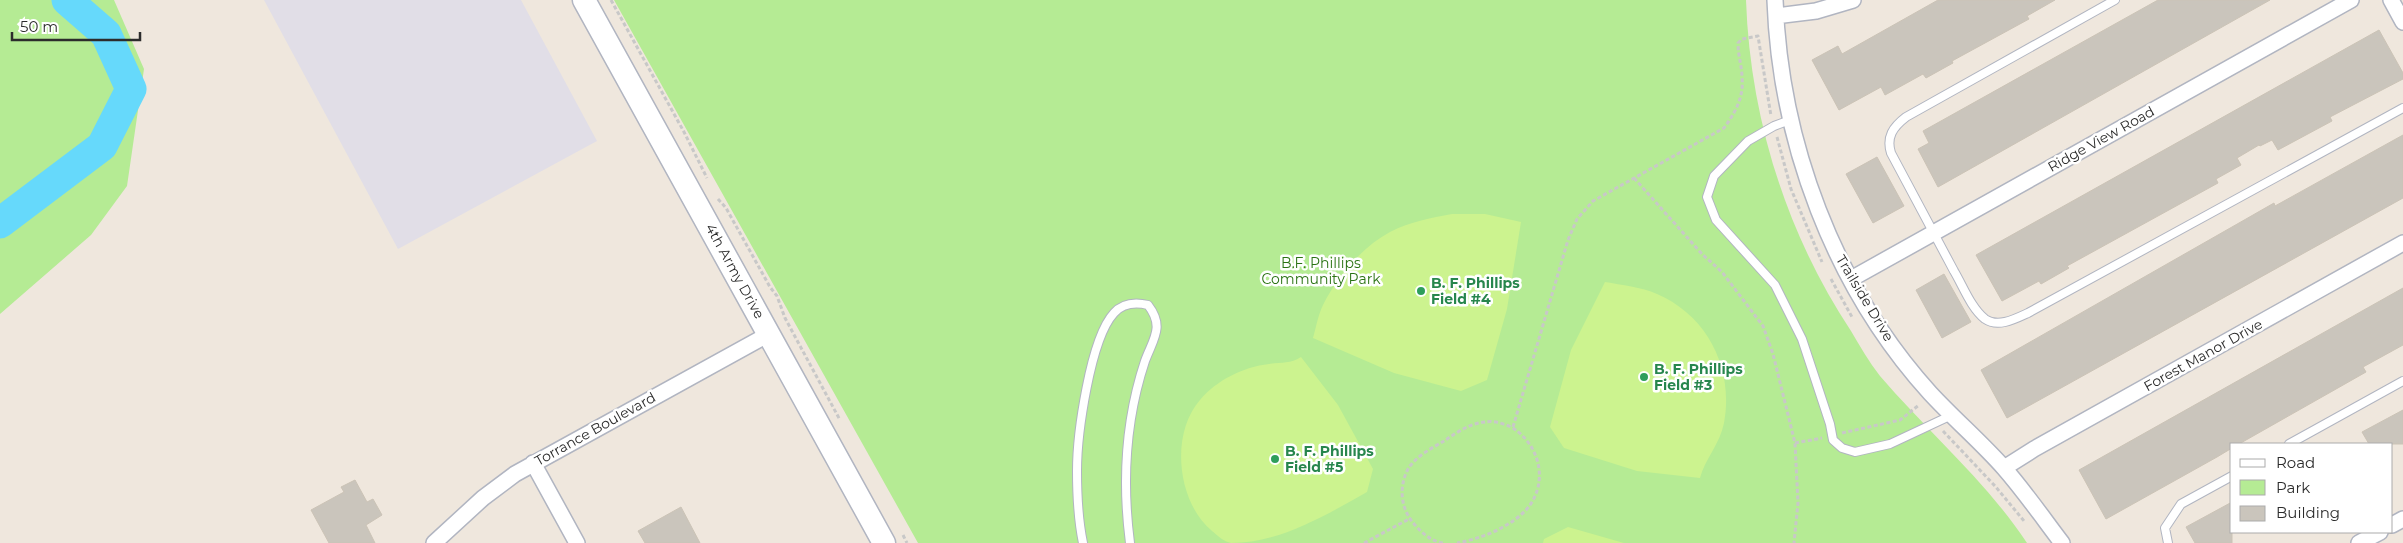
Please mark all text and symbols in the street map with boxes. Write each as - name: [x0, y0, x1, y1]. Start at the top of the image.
- scale bar: [12, 10, 140, 42]
- text: 50 m: [20, 17, 58, 36]
- street label: Ridge View Road: [2044, 102, 2158, 176]
- street label: 4th Army Drive: [701, 220, 769, 322]
- street label: Trailside Drive: [1832, 252, 1898, 344]
- park label: B.F. Phillips Community Park: [1261, 254, 1381, 288]
- place label: B. F. Phillips Field #4: [1431, 274, 1520, 308]
- marker: B. F. Phillips Field #4: [1415, 285, 1427, 297]
- street label: Forest Manor Drive: [2140, 315, 2266, 395]
- place label: B. F. Phillips Field #3: [1654, 360, 1743, 394]
- marker: B. F. Phillips Field #3: [1638, 371, 1650, 383]
- street label: Torrance Boulevard: [531, 388, 659, 470]
- place label: B. F. Phillips Field #5: [1285, 442, 1374, 476]
- legend: [2230, 443, 2393, 533]
- marker: B. F. Phillips Field #5: [1269, 453, 1281, 465]
- text: Road: [2276, 453, 2315, 472]
- text: Park: [2276, 478, 2310, 497]
- text: Building: [2276, 503, 2340, 522]

